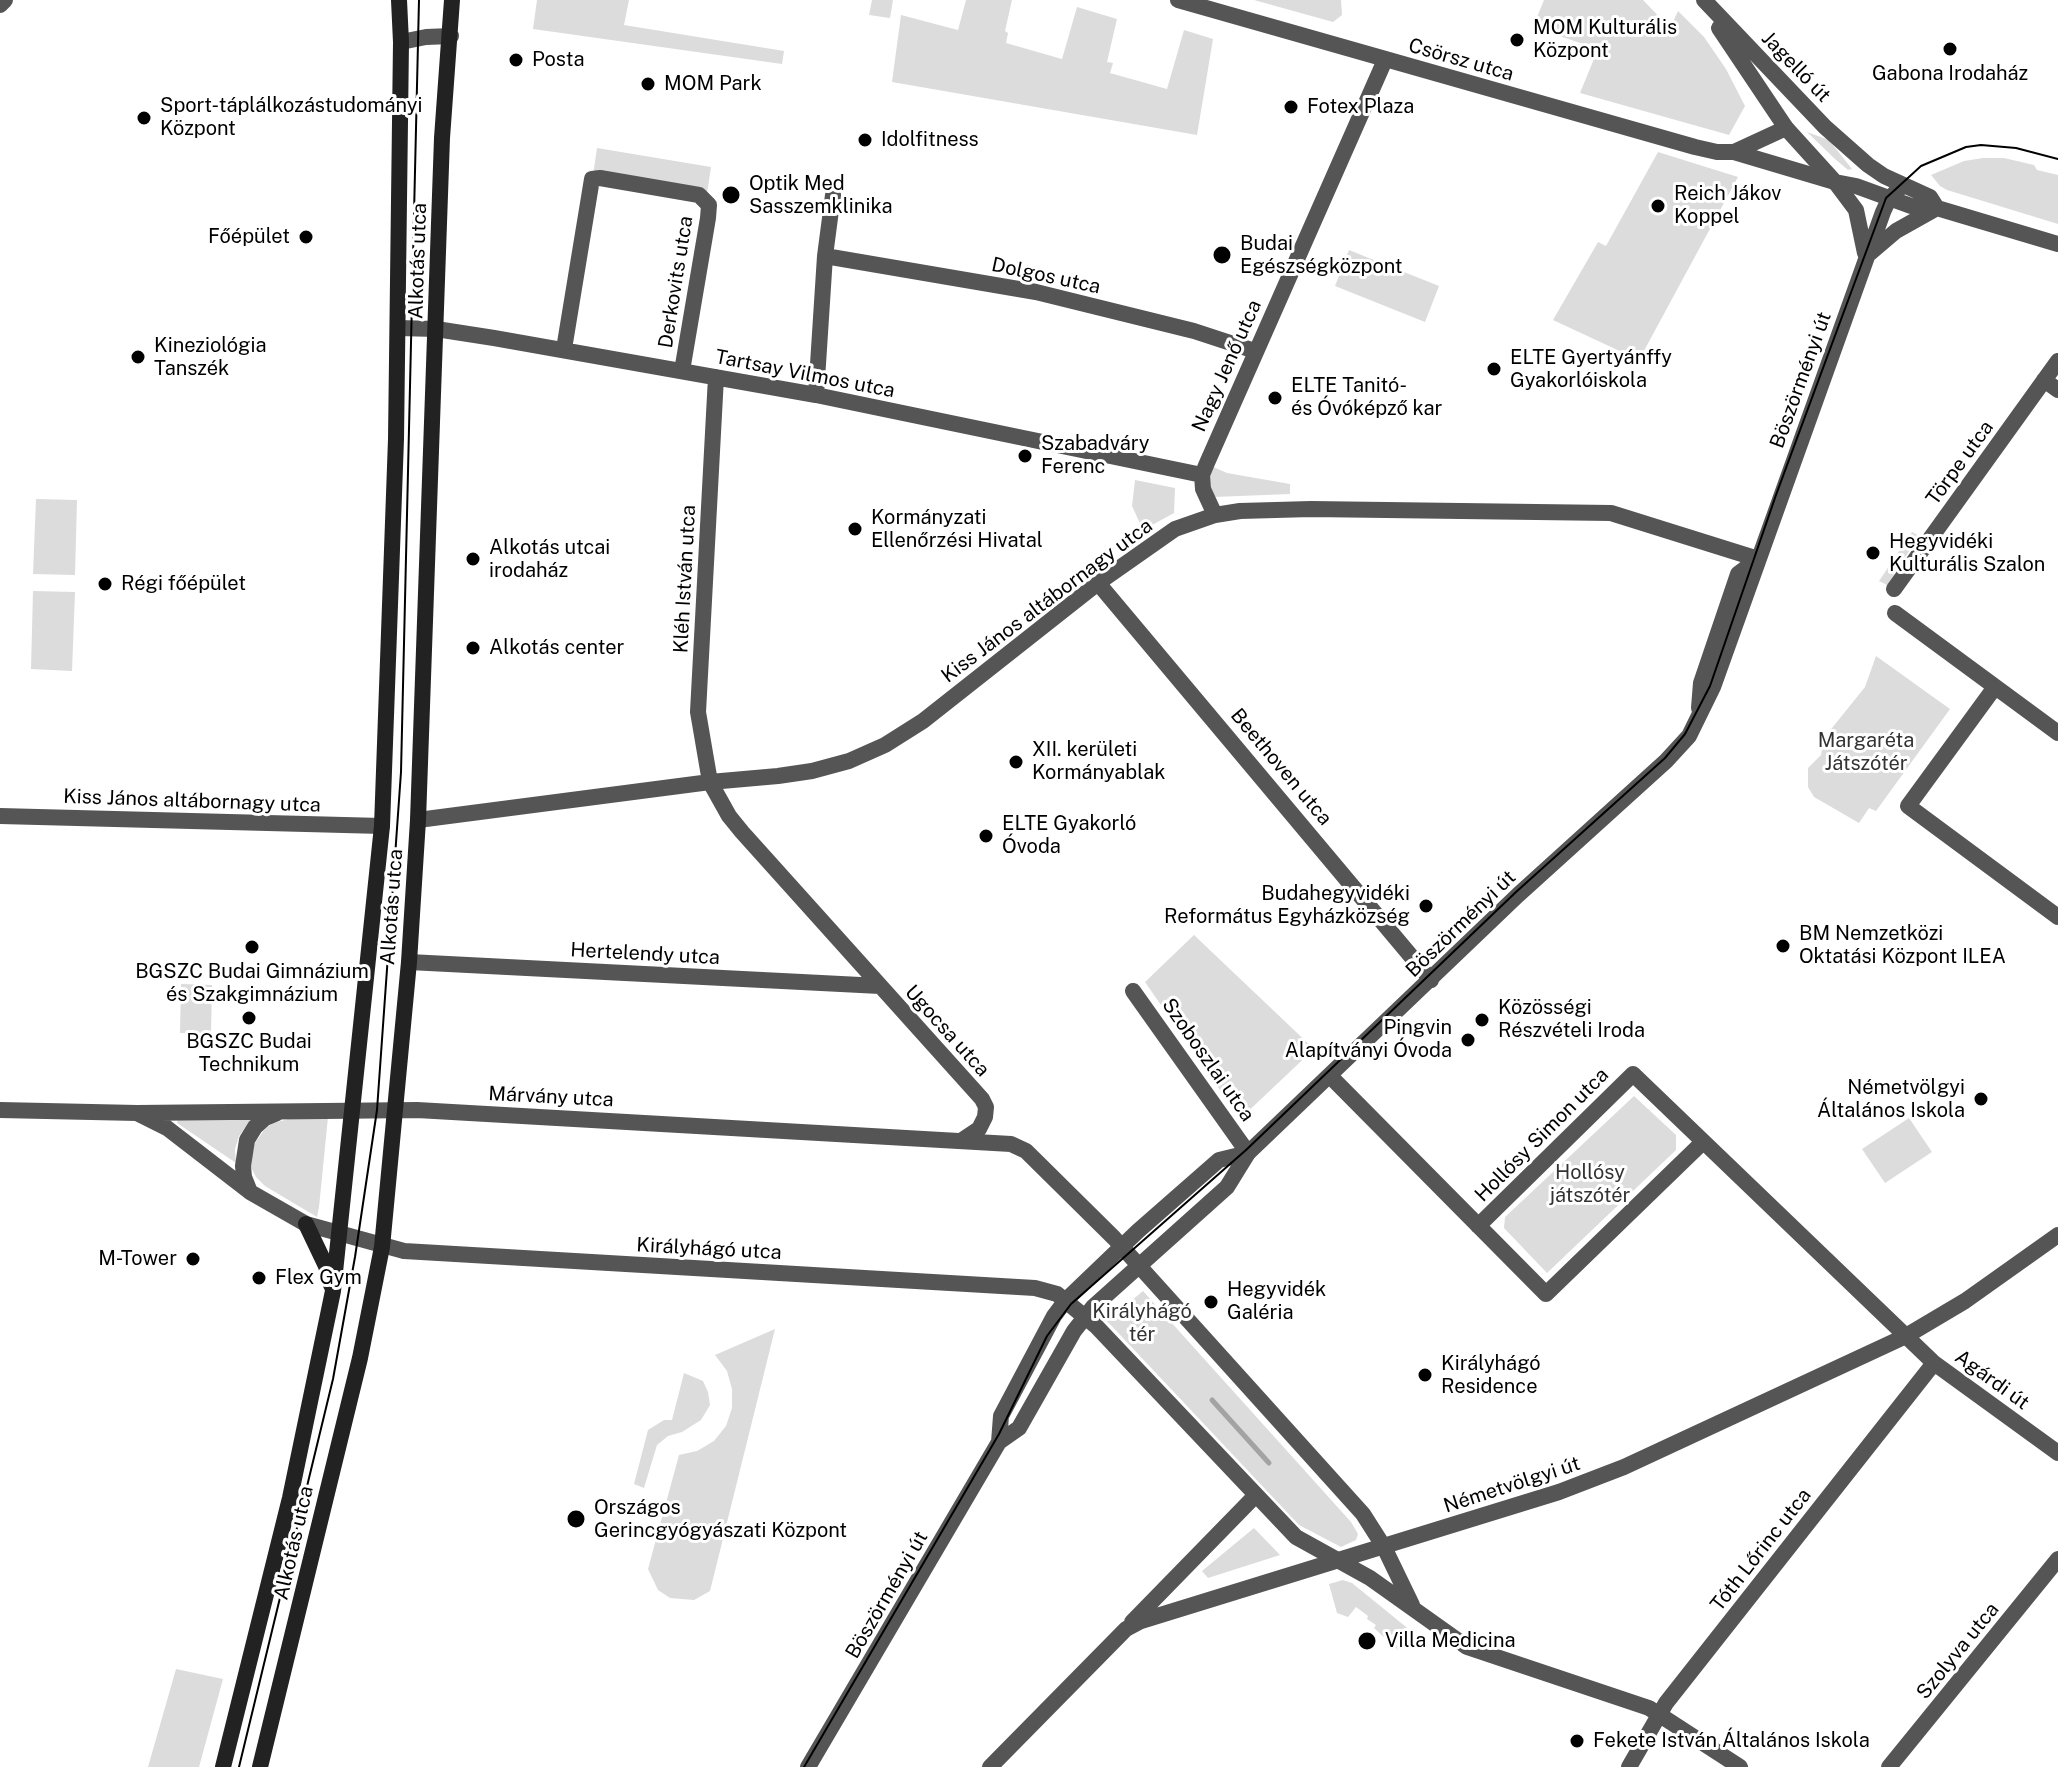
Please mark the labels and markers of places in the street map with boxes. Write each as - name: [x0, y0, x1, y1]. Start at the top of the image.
- place label: MOM Kulturális Központ: [1533, 16, 1677, 63]
- marker: MOM Kulturális Központ: [1508, 31, 1526, 49]
- marker: Gabona Irodaház: [1941, 40, 1959, 58]
- place label: Posta: [532, 48, 584, 72]
- marker: Posta: [507, 51, 525, 69]
- place label: Gabona Irodaház: [1872, 62, 2028, 86]
- place label: MOM Park: [664, 72, 762, 96]
- marker: MOM Park: [639, 75, 657, 93]
- place label: Sport-táplálkozástudományi Központ: [160, 94, 422, 141]
- place label: Fotex Plaza: [1307, 95, 1414, 119]
- marker: Fotex Plaza: [1282, 98, 1300, 116]
- marker: Sport-táplálkozástudományi Központ: [135, 109, 153, 127]
- place label: Idolfitness: [881, 128, 979, 152]
- marker: Idolfitness: [856, 131, 874, 149]
- place label: Optik Med Sasszemklinika: [749, 172, 893, 219]
- place label: Reich Jákov Koppel: [1674, 182, 1781, 229]
- marker: Optik Med Sasszemklinika: [720, 184, 742, 206]
- marker: Reich Jákov Koppel: [1649, 197, 1667, 215]
- place label: Főépület: [208, 225, 290, 249]
- marker: Főépület: [297, 228, 315, 246]
- place label: Budai Egészségközpont: [1240, 232, 1403, 279]
- marker: Budai Egészségközpont: [1211, 244, 1233, 266]
- place label: Kineziológia Tanszék: [154, 334, 266, 381]
- place label: ELTE Gyertyánffy Gyakorlóiskola: [1510, 346, 1672, 393]
- marker: Kineziológia Tanszék: [129, 348, 147, 366]
- marker: ELTE Gyertyánffy Gyakorlóiskola: [1485, 360, 1503, 378]
- place label: ELTE Tanitó- és Óvóképző kar: [1291, 374, 1442, 421]
- marker: ELTE Tanitó- és Óvóképző kar: [1266, 389, 1284, 407]
- place label: Szabadváry Ferenc: [1041, 432, 1149, 479]
- marker: Szabadváry Ferenc: [1016, 447, 1034, 465]
- place label: Kormányzati Ellenőrzési Hivatal: [871, 506, 1043, 553]
- marker: Kormányzati Ellenőrzési Hivatal: [846, 520, 864, 538]
- place label: Hegyvidéki Kulturális Szalon: [1889, 530, 2045, 577]
- place label: Alkotás utcai irodaház: [489, 536, 610, 583]
- marker: Hegyvidéki Kulturális Szalon: [1864, 544, 1882, 562]
- marker: Alkotás utcai irodaház: [464, 550, 482, 568]
- place label: Régi főépület: [121, 572, 246, 596]
- marker: Régi főépület: [96, 575, 114, 593]
- place label: Alkotás center: [489, 636, 624, 660]
- marker: Alkotás center: [464, 639, 482, 657]
- place label: XII. kerületi Kormányablak: [1032, 738, 1165, 785]
- marker: XII. kerületi Kormányablak: [1007, 753, 1025, 771]
- place label: ELTE Gyakorló Óvoda: [1002, 812, 1136, 859]
- marker: ELTE Gyakorló Óvoda: [977, 827, 995, 845]
- place label: Budahegyvidéki Református Egyházközség: [1164, 882, 1410, 929]
- marker: Budahegyvidéki Református Egyházközség: [1417, 897, 1435, 915]
- place label: BM Nemzetközi Oktatási Központ ILEA: [1799, 922, 2006, 969]
- marker: BM Nemzetközi Oktatási Központ ILEA: [1774, 937, 1792, 955]
- marker: BGSZC Budai Gimnázium és Szakgimnázium: [243, 938, 261, 956]
- place label: BGSZC Budai Gimnázium és Szakgimnázium: [135, 960, 369, 1007]
- place label: Közösségi Részvételi Iroda: [1498, 996, 1645, 1043]
- marker: BGSZC Budai Technikum: [240, 1009, 258, 1027]
- marker: Közösségi Részvételi Iroda: [1473, 1011, 1491, 1029]
- place label: Pingvin Alapítványi Óvoda: [1285, 1016, 1452, 1063]
- place label: BGSZC Budai Technikum: [186, 1030, 312, 1077]
- marker: Pingvin Alapítványi Óvoda: [1459, 1031, 1477, 1049]
- place label: Németvölgyi Általános Iskola: [1817, 1076, 1965, 1123]
- marker: Németvölgyi Általános Iskola: [1972, 1090, 1990, 1108]
- place label: M-Tower: [98, 1247, 177, 1271]
- marker: M-Tower: [184, 1250, 202, 1268]
- place label: Flex Gym: [275, 1266, 362, 1290]
- marker: Flex Gym: [250, 1269, 268, 1287]
- place label: Hegyvidék Galéria: [1227, 1278, 1326, 1325]
- marker: Hegyvidék Galéria: [1202, 1293, 1220, 1311]
- place label: Királyhágó Residence: [1441, 1352, 1541, 1399]
- marker: Királyhágó Residence: [1416, 1366, 1434, 1384]
- place label: Országos Gerincgyógyászati Központ: [594, 1496, 847, 1543]
- marker: Országos Gerincgyógyászati Központ: [565, 1508, 587, 1530]
- place label: Villa Medicina: [1385, 1629, 1515, 1653]
- marker: Villa Medicina: [1356, 1630, 1378, 1652]
- place label: Fekete István Általános Iskola: [1593, 1729, 1870, 1753]
- marker: Fekete István Általános Iskola: [1568, 1732, 1586, 1750]

